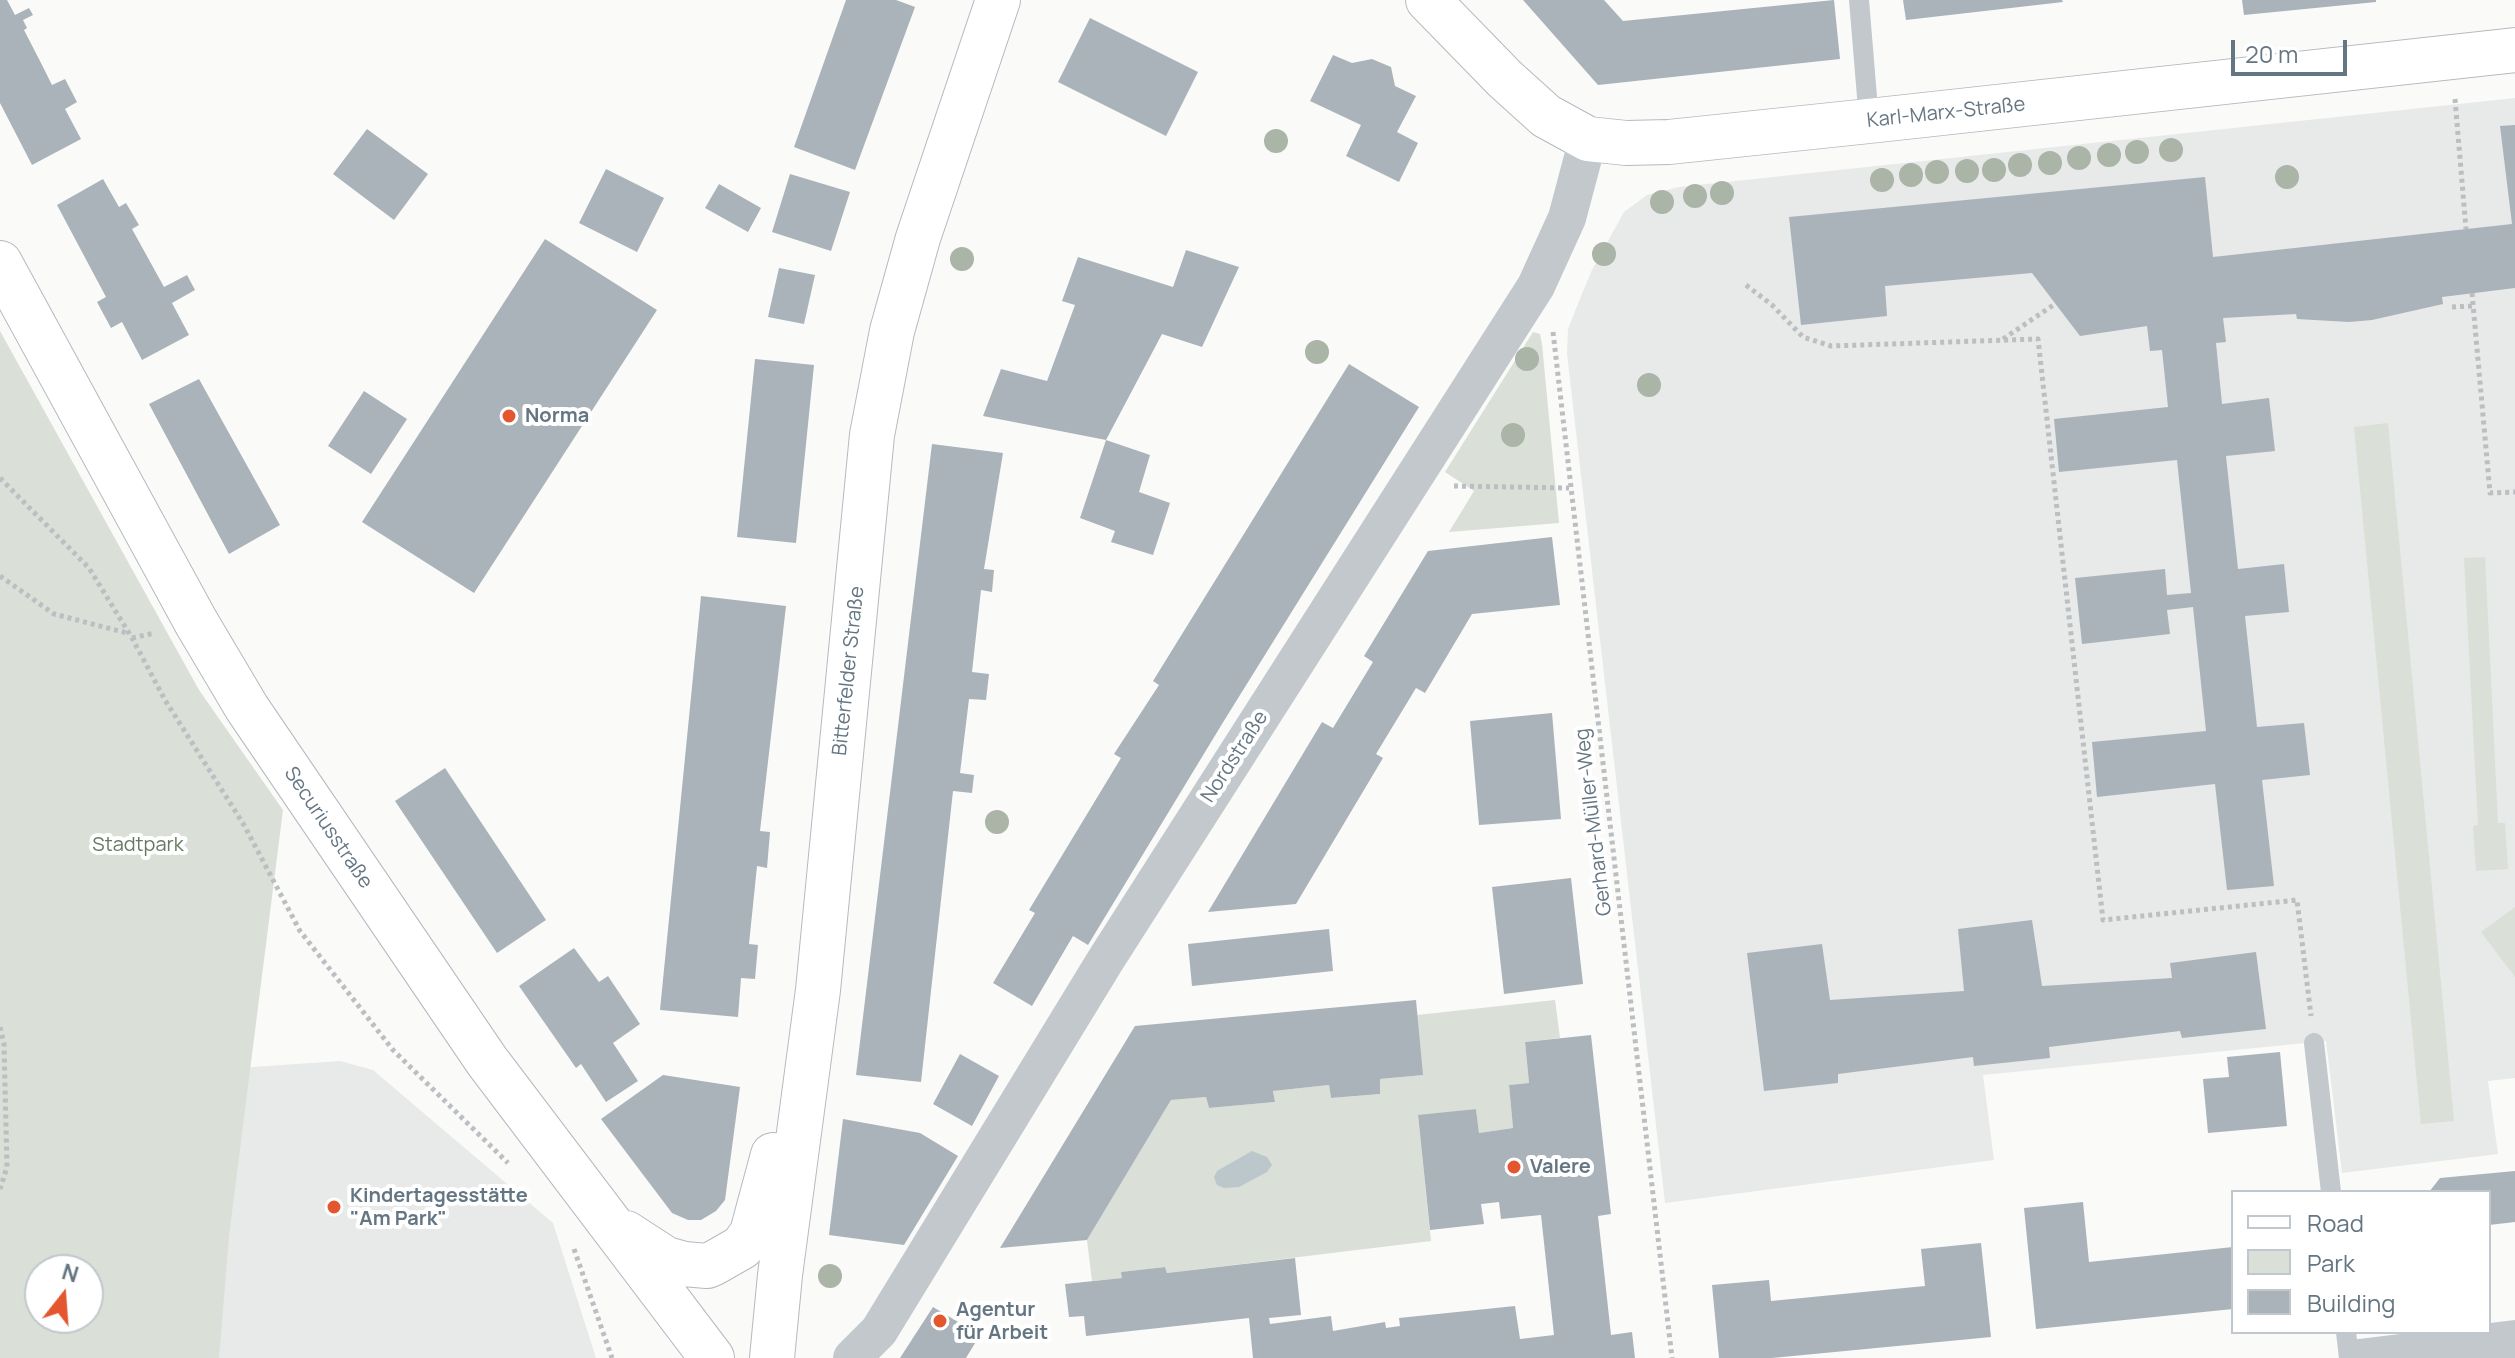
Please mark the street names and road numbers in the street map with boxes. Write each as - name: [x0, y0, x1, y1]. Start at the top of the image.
- street label: Karl-Marx-Straße: [1866, 93, 2026, 133]
- street label: Bitterfelder Straße: [828, 585, 870, 757]
- street label: Nordstraße: [1196, 707, 1274, 807]
- street label: Gerhard-Müller-Weg: [1571, 727, 1617, 917]
- street label: Securiusstraße: [279, 763, 377, 893]

